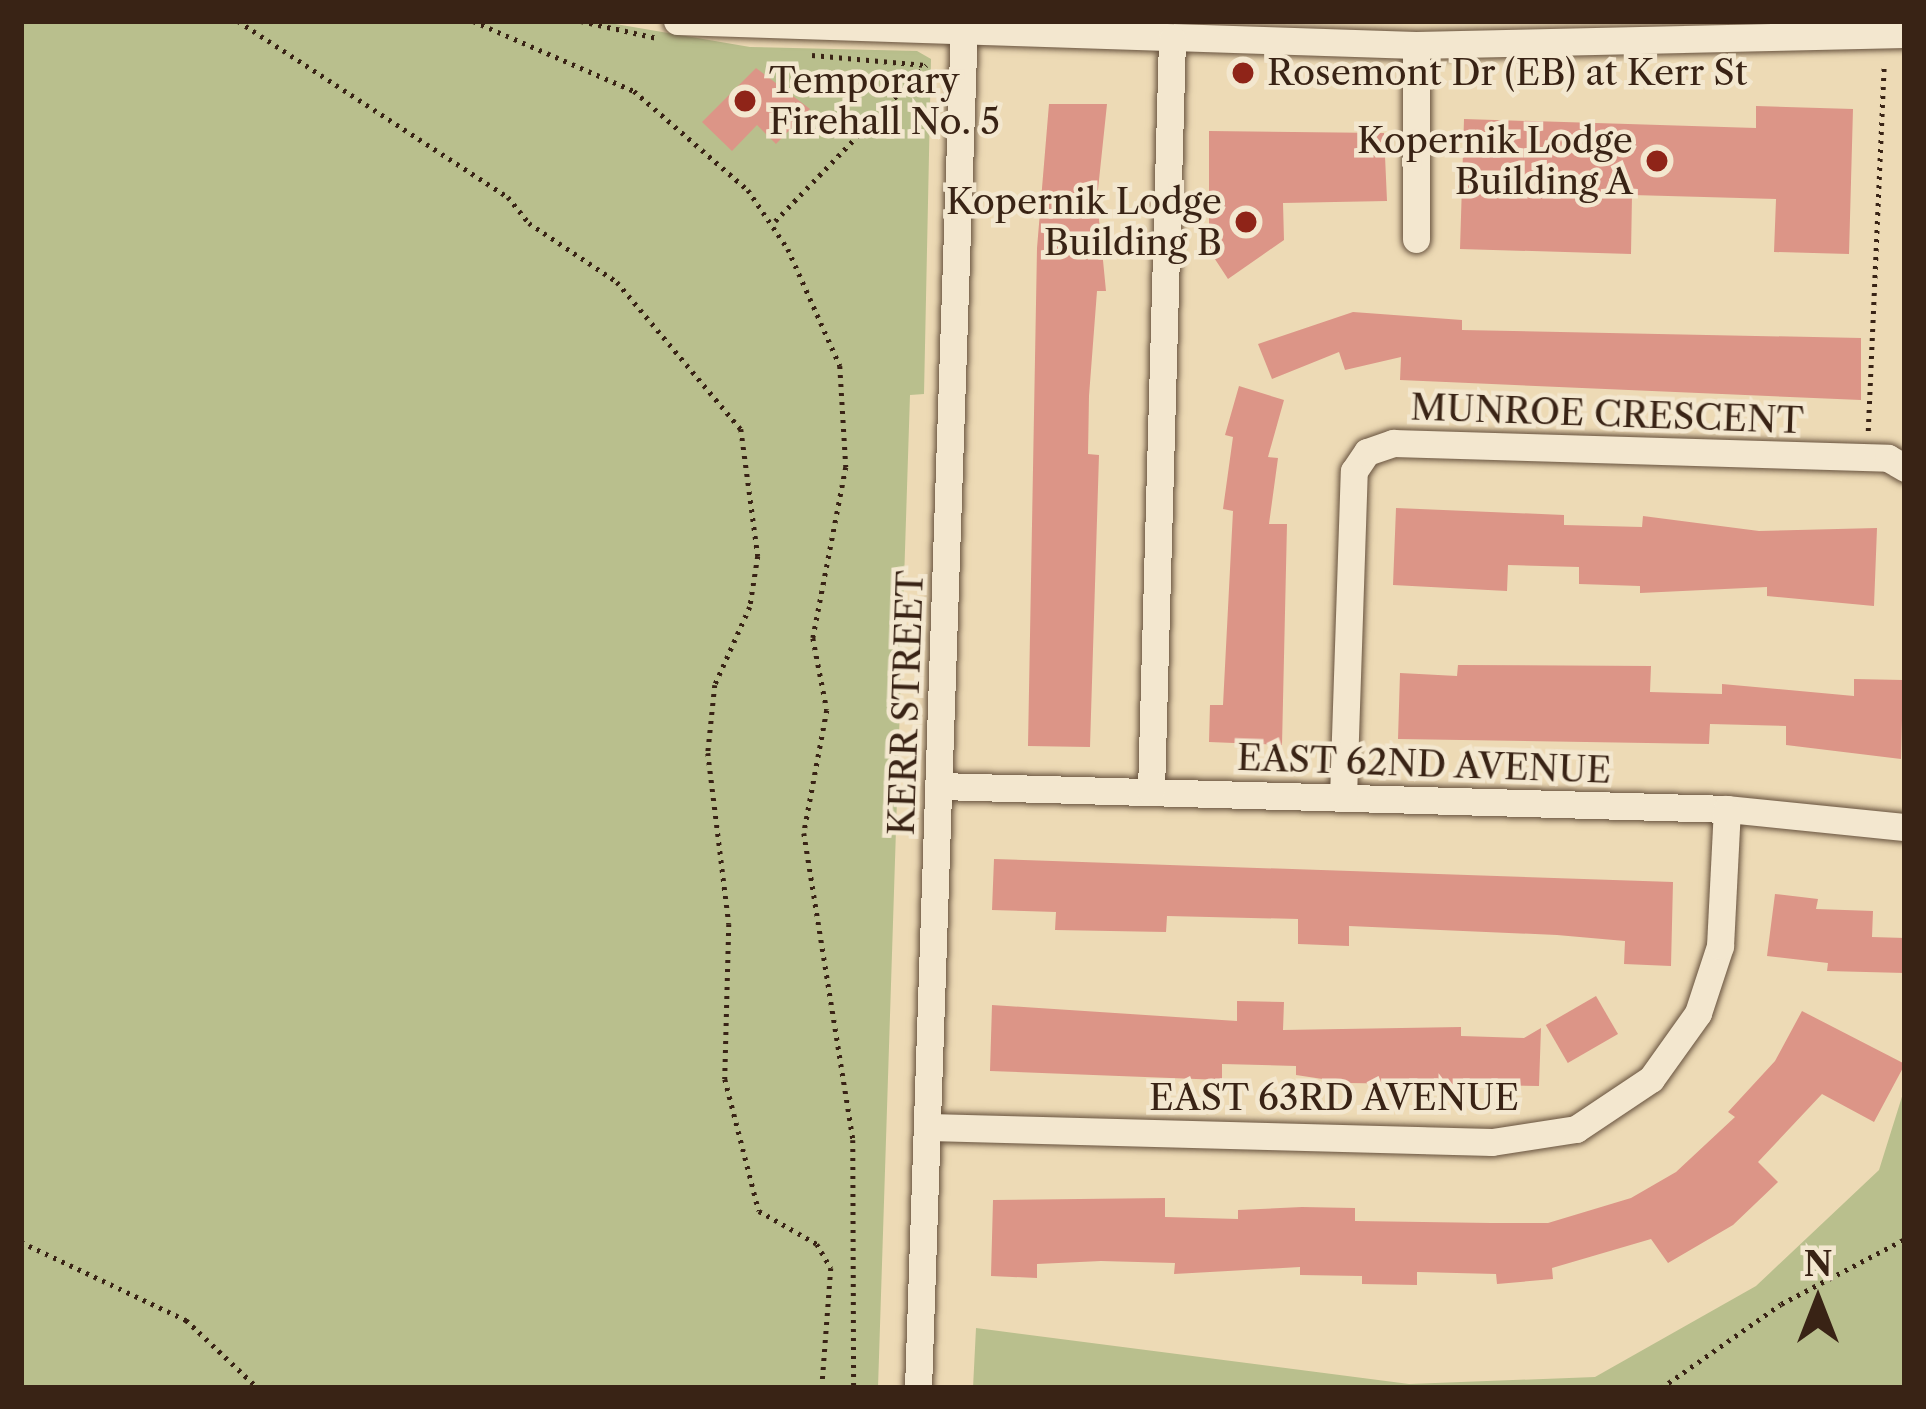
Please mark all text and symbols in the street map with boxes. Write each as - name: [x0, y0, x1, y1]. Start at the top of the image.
- place label: Rosemont Dr (EB) at Kerr St: [1267, 51, 1749, 95]
- place label: Temporary Firehall No. 5: [769, 58, 1000, 143]
- marker: Rosemont Dr (EB) at Kerr St: [1230, 60, 1256, 86]
- marker: Temporary Firehall No. 5: [732, 88, 758, 114]
- place label: Kopernik Lodge Building A: [1356, 118, 1633, 203]
- marker: Kopernik Lodge Building A: [1644, 148, 1670, 174]
- place label: Kopernik Lodge Building B: [945, 179, 1222, 264]
- marker: Kopernik Lodge Building B: [1233, 209, 1259, 235]
- street label: MUNROE CRESCENT: [1410, 386, 1804, 442]
- street label: KERR STREET: [880, 569, 932, 837]
- street label: EAST 62ND AVENUE: [1235, 736, 1613, 792]
- street label: EAST 63RD AVENUE: [1148, 1076, 1520, 1120]
- north arrow: [1758, 1241, 1878, 1361]
- text: N: [1804, 1244, 1832, 1285]

